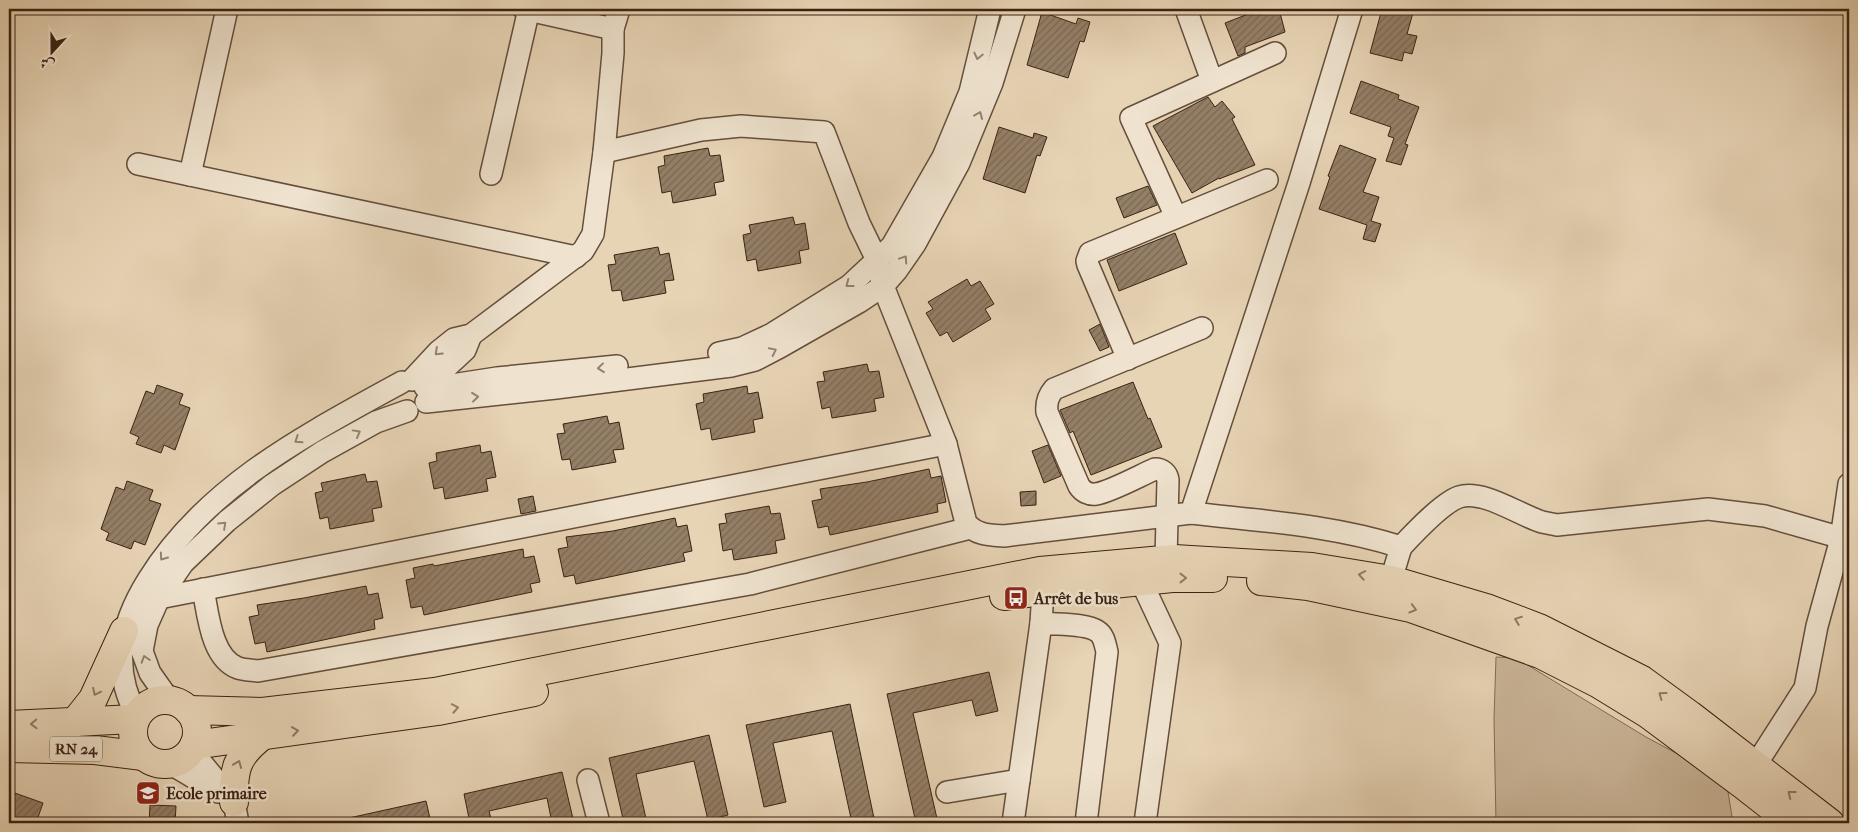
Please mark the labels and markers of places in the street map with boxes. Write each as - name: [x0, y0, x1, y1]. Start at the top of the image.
- bus stop icon: Arrêt de bus: [1003, 585, 1029, 611]
- place label: Arrêt de bus: [1033, 589, 1118, 608]
- school or university icon: Ecole primaire: [135, 780, 161, 806]
- place label: Ecole primaire: [166, 784, 267, 804]

